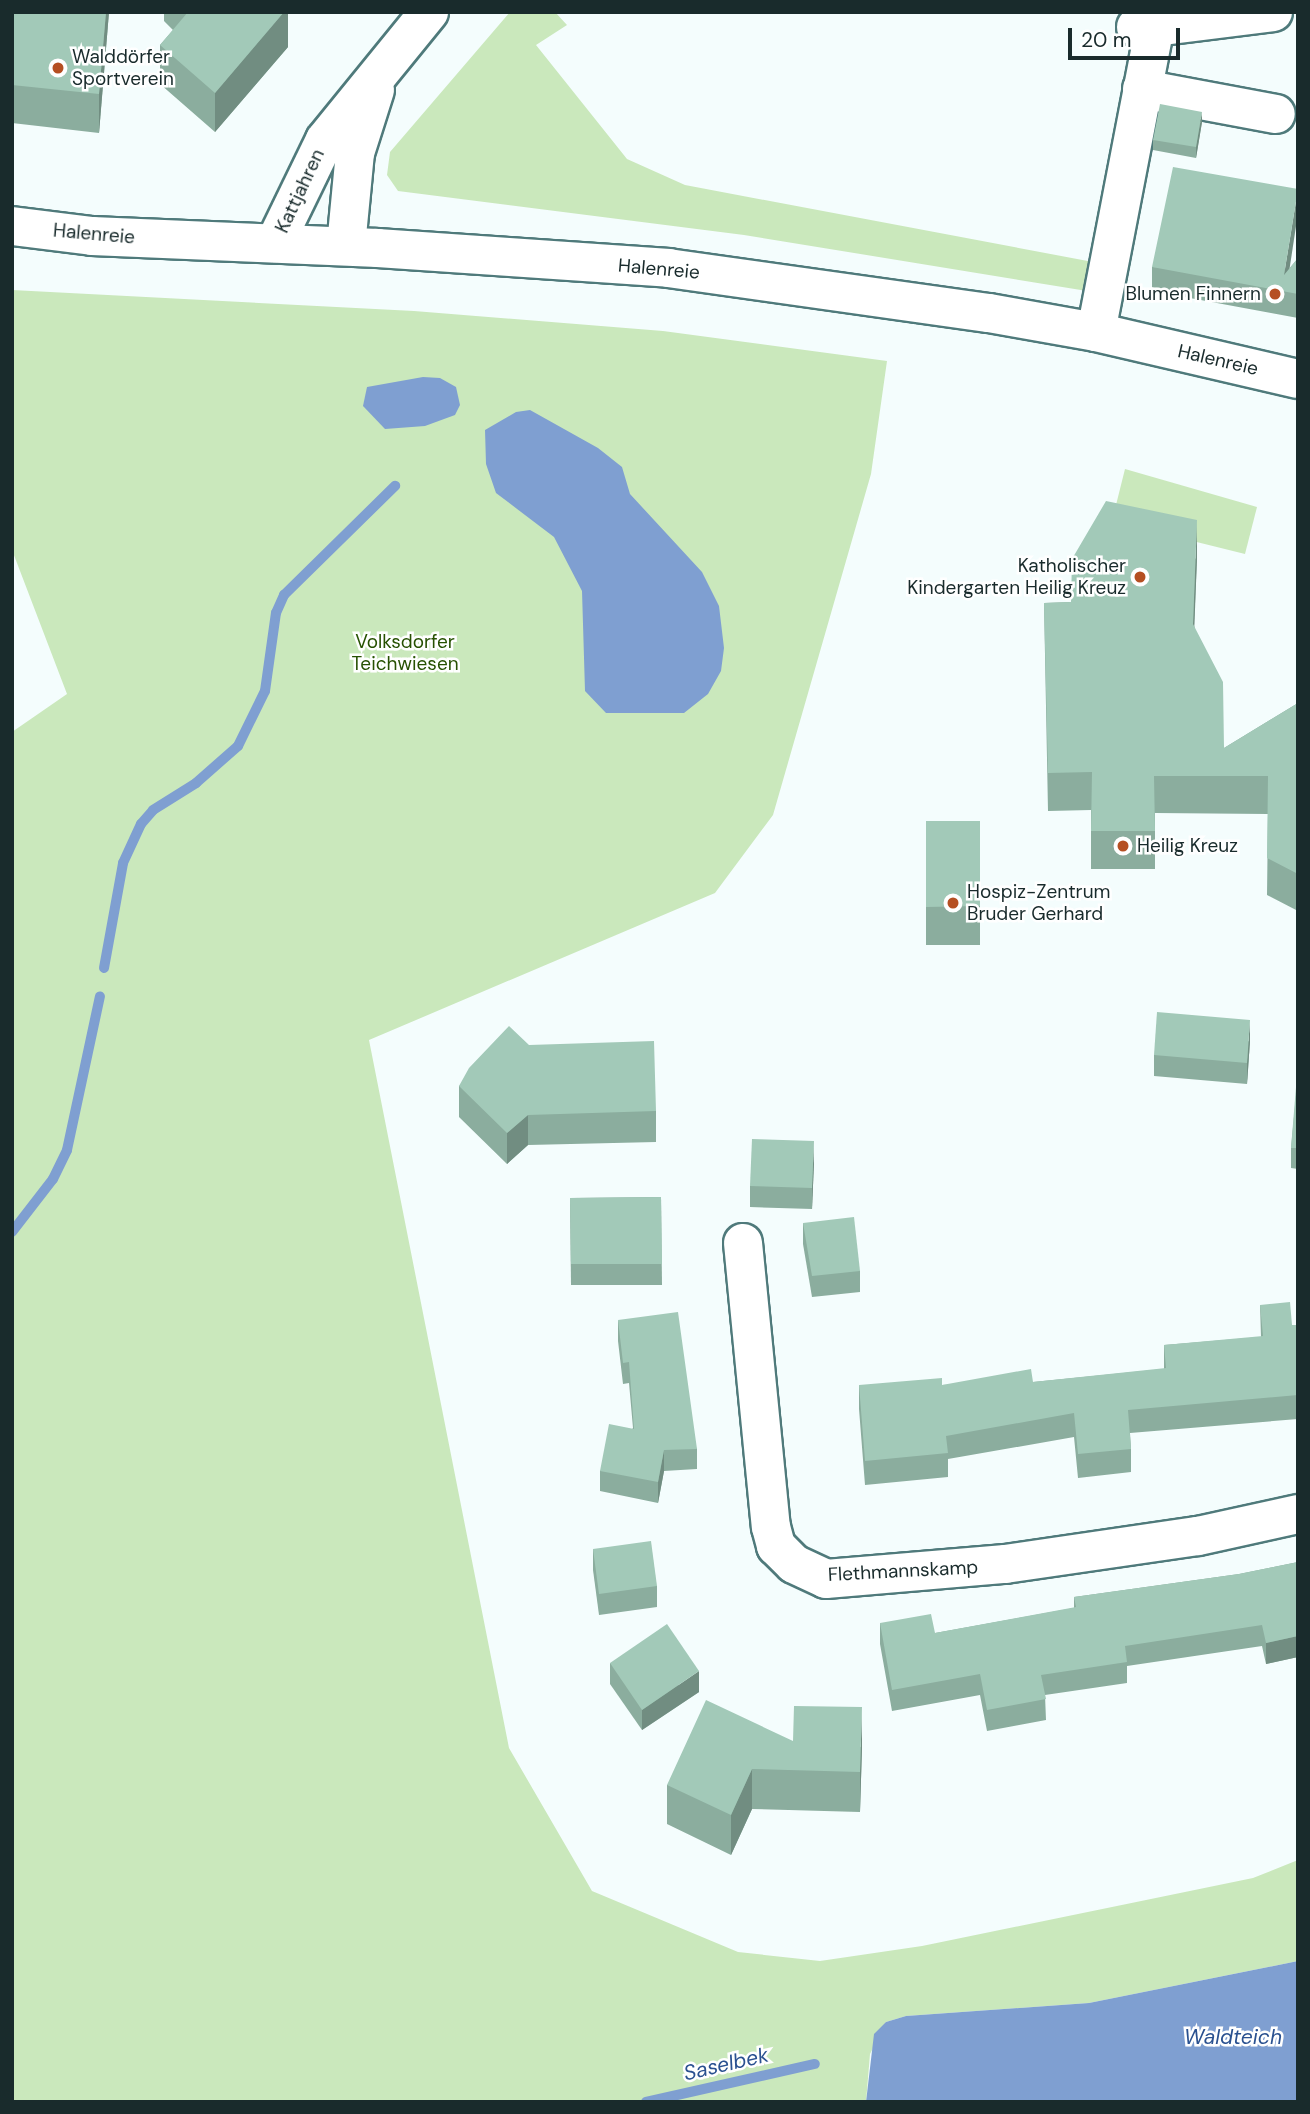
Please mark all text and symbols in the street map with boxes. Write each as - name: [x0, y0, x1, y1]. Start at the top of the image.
- scale bar: [1072, 14, 1184, 58]
- text: 20 m: [1081, 26, 1132, 54]
- place label: Walddörfer Sportverein: [72, 46, 174, 90]
- marker: Walddörfer Sportverein: [50, 60, 66, 76]
- street label: Kattjahren: [271, 145, 329, 237]
- street label: Halenreie: [52, 219, 136, 249]
- street label: Halenreie: [617, 254, 701, 284]
- place label: Blumen Finnern: [1125, 283, 1261, 305]
- marker: Blumen Finnern: [1267, 286, 1283, 302]
- street label: Halenreie: [1175, 340, 1261, 380]
- place label: Katholischer Kindergarten Heilig Kreuz: [907, 555, 1126, 599]
- marker: Katholischer Kindergarten Heilig Kreuz: [1132, 569, 1148, 585]
- park label: Volksdorfer Teichwiesen: [351, 631, 459, 675]
- place label: Heilig Kreuz: [1137, 835, 1238, 857]
- marker: Heilig Kreuz: [1115, 838, 1131, 854]
- place label: Hospiz-Zentrum Bruder Gerhard: [967, 881, 1110, 925]
- marker: Hospiz-Zentrum Bruder Gerhard: [945, 895, 961, 911]
- street label: Flethmannskamp: [827, 1556, 979, 1586]
- water label: Waldteich: [1184, 2024, 1282, 2050]
- water label: Saselbek: [681, 2042, 771, 2086]

